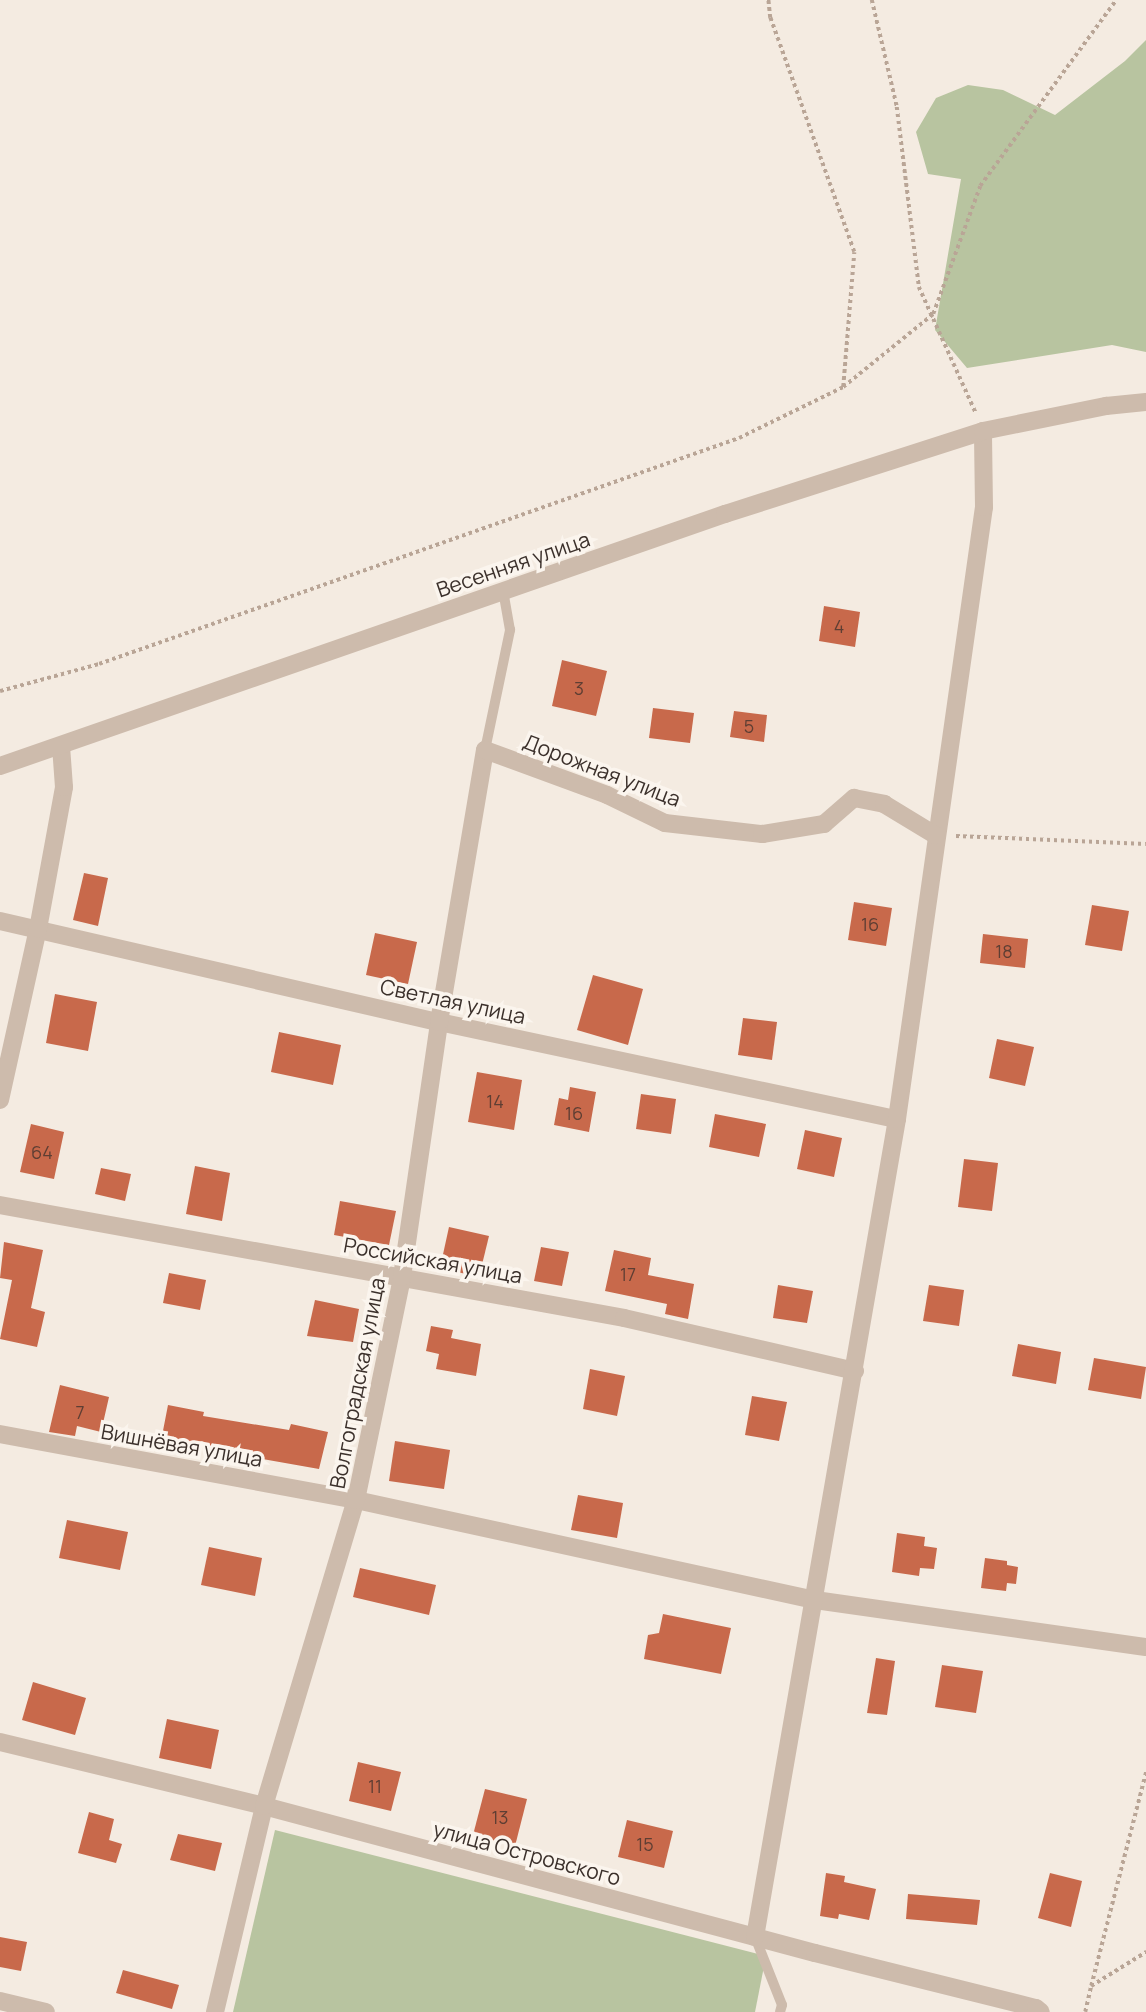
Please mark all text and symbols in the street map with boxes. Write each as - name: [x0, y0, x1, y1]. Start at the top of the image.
- street label: Весенняя улица: [433, 526, 593, 602]
- house number: 4: [834, 615, 844, 637]
- house number: 3: [574, 677, 584, 699]
- house number: 5: [744, 715, 754, 737]
- street label: Дорожная улица: [520, 728, 684, 812]
- house number: 16: [861, 913, 879, 935]
- house number: 18: [995, 940, 1013, 962]
- street label: Светлая улица: [378, 973, 528, 1029]
- house number: 14: [486, 1090, 504, 1112]
- house number: 16: [565, 1102, 583, 1124]
- house number: 64: [31, 1141, 53, 1163]
- street label: Российская улица: [342, 1232, 524, 1288]
- house number: 17: [620, 1263, 636, 1285]
- street label: Волгоградская улица: [324, 1275, 390, 1491]
- house number: 7: [75, 1401, 85, 1423]
- street label: Вишнёвая улица: [99, 1418, 265, 1472]
- house number: 11: [368, 1775, 382, 1797]
- house number: 13: [492, 1806, 508, 1828]
- street label: улица Островского: [431, 1816, 623, 1890]
- house number: 15: [636, 1833, 654, 1855]

